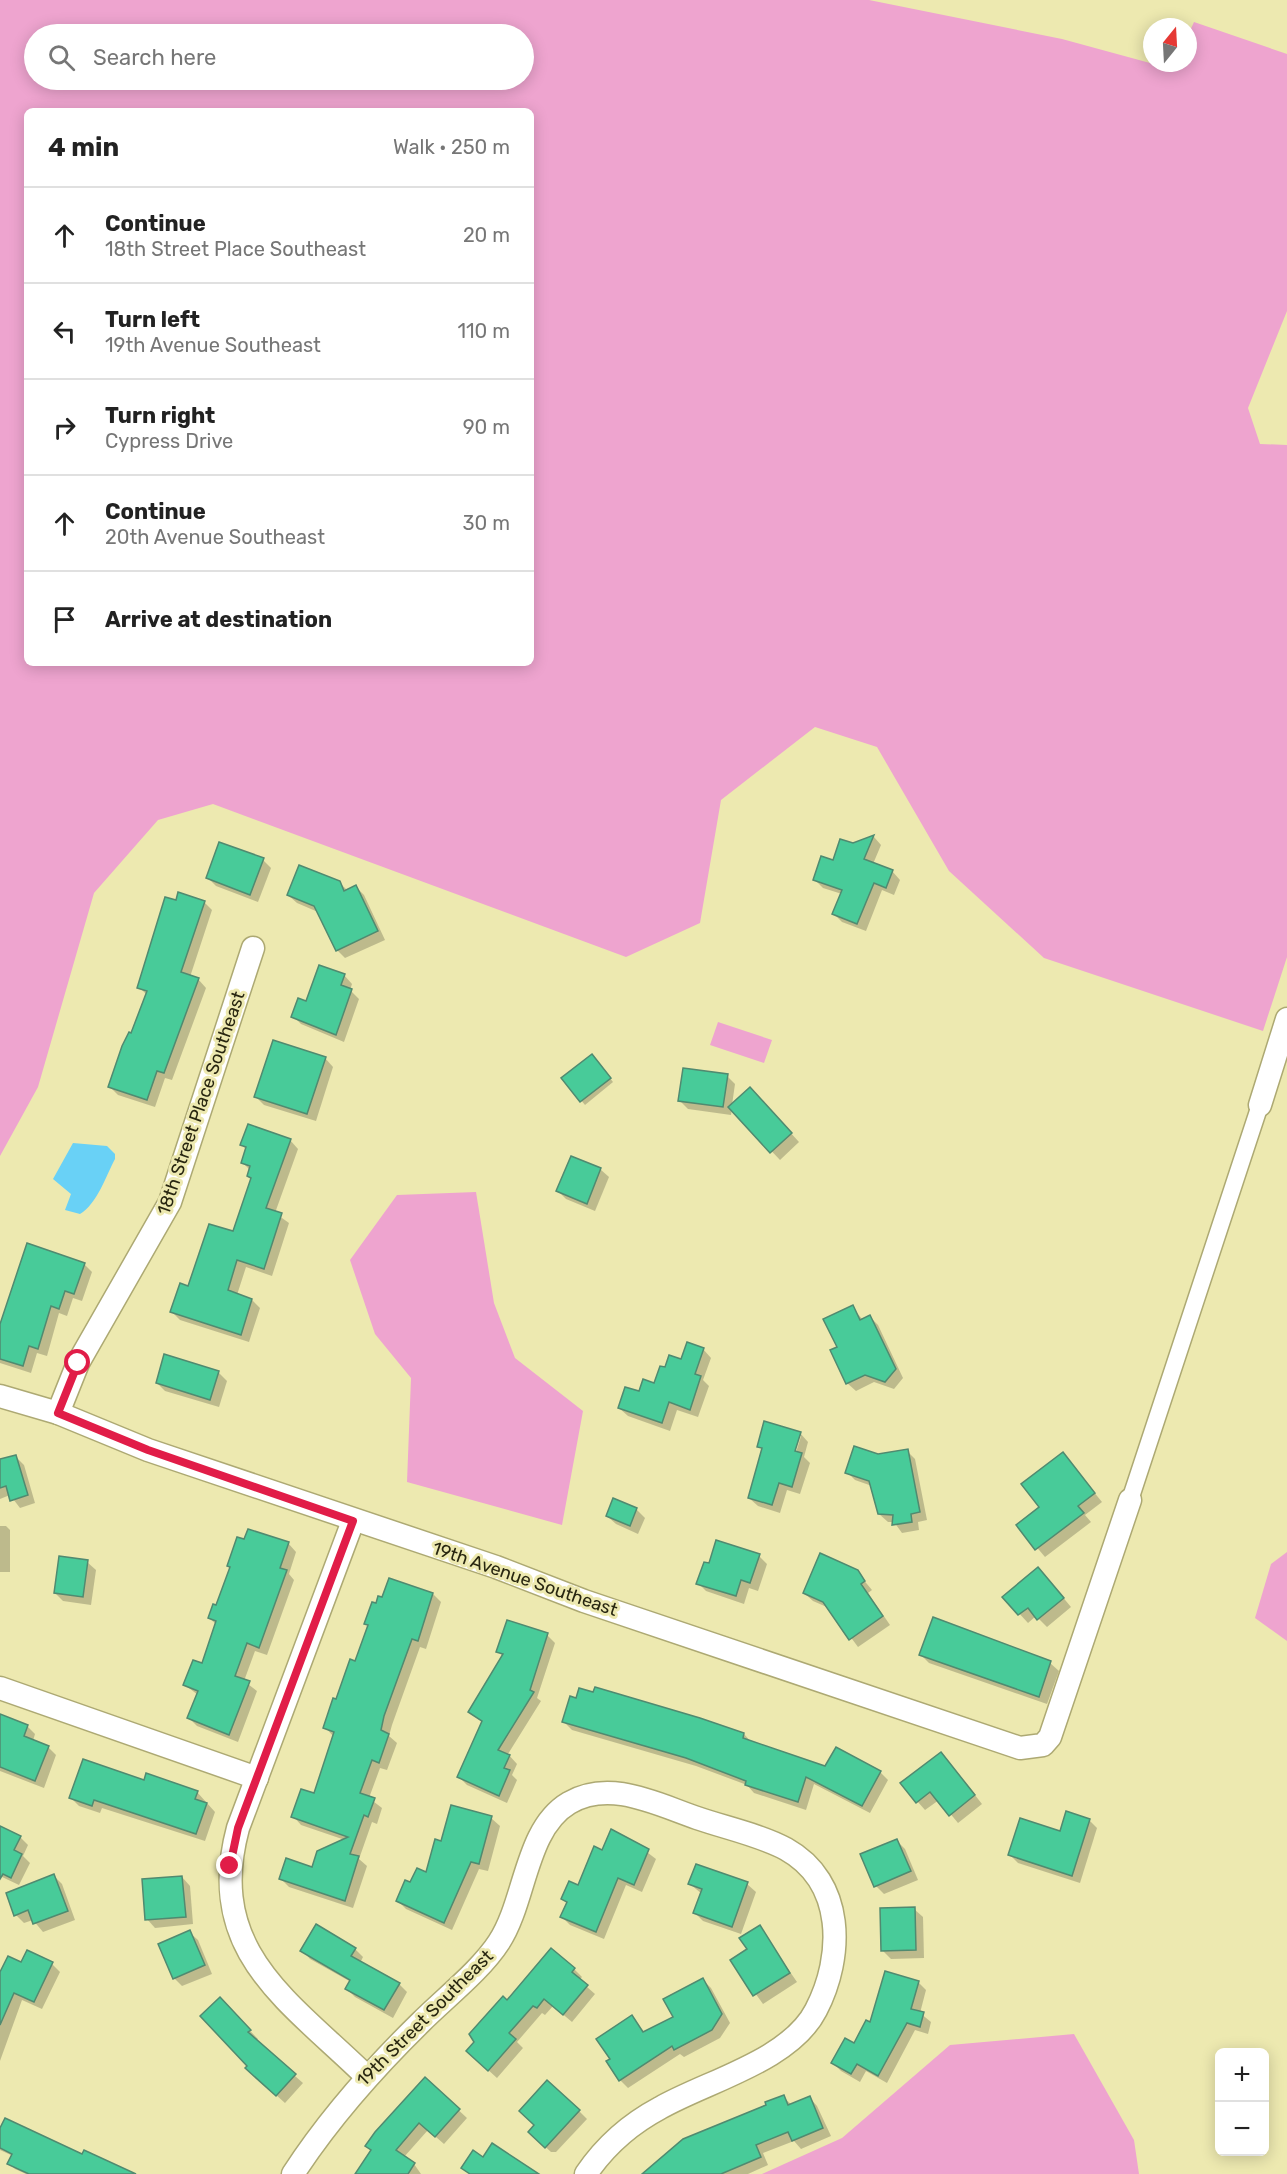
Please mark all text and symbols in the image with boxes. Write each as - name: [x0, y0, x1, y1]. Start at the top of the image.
- north arrow: [1143, 18, 1197, 72]
- search box: [24, 24, 534, 90]
- icon: search: [45, 41, 78, 74]
- text: Search here: [93, 44, 216, 71]
- text: 4 min: [48, 132, 119, 163]
- text: Walk · 250 m: [393, 135, 510, 159]
- text: Continue: [105, 210, 206, 237]
- icon: ahead: [48, 219, 81, 252]
- text: 20 m: [463, 223, 510, 247]
- text: 18th Street Place Southeast: [105, 237, 366, 261]
- text: Turn left: [105, 306, 200, 333]
- icon: left: [48, 315, 81, 348]
- text: 110 m: [458, 319, 510, 343]
- text: 19th Avenue Southeast: [105, 333, 321, 357]
- text: Turn right: [105, 402, 215, 429]
- icon: right: [48, 411, 81, 444]
- text: 90 m: [463, 415, 510, 439]
- text: Cypress Drive: [105, 429, 233, 453]
- text: Continue: [105, 498, 206, 525]
- icon: ahead: [48, 507, 81, 540]
- text: 30 m: [463, 511, 510, 535]
- text: 20th Avenue Southeast: [105, 525, 325, 549]
- icon: arrive: [48, 603, 81, 636]
- text: Arrive at destination: [105, 606, 332, 633]
- street label: 18th Street Place Southeast: [152, 988, 250, 1218]
- route start: [64, 1349, 90, 1375]
- street label: 19th Avenue Southeast: [430, 1537, 620, 1621]
- route end: [216, 1852, 242, 1878]
- street label: 19th Street Southeast: [352, 1945, 498, 2091]
- map controls: [1215, 2048, 1269, 2156]
- button: +: [1215, 2048, 1269, 2102]
- button: −: [1215, 2102, 1269, 2156]

